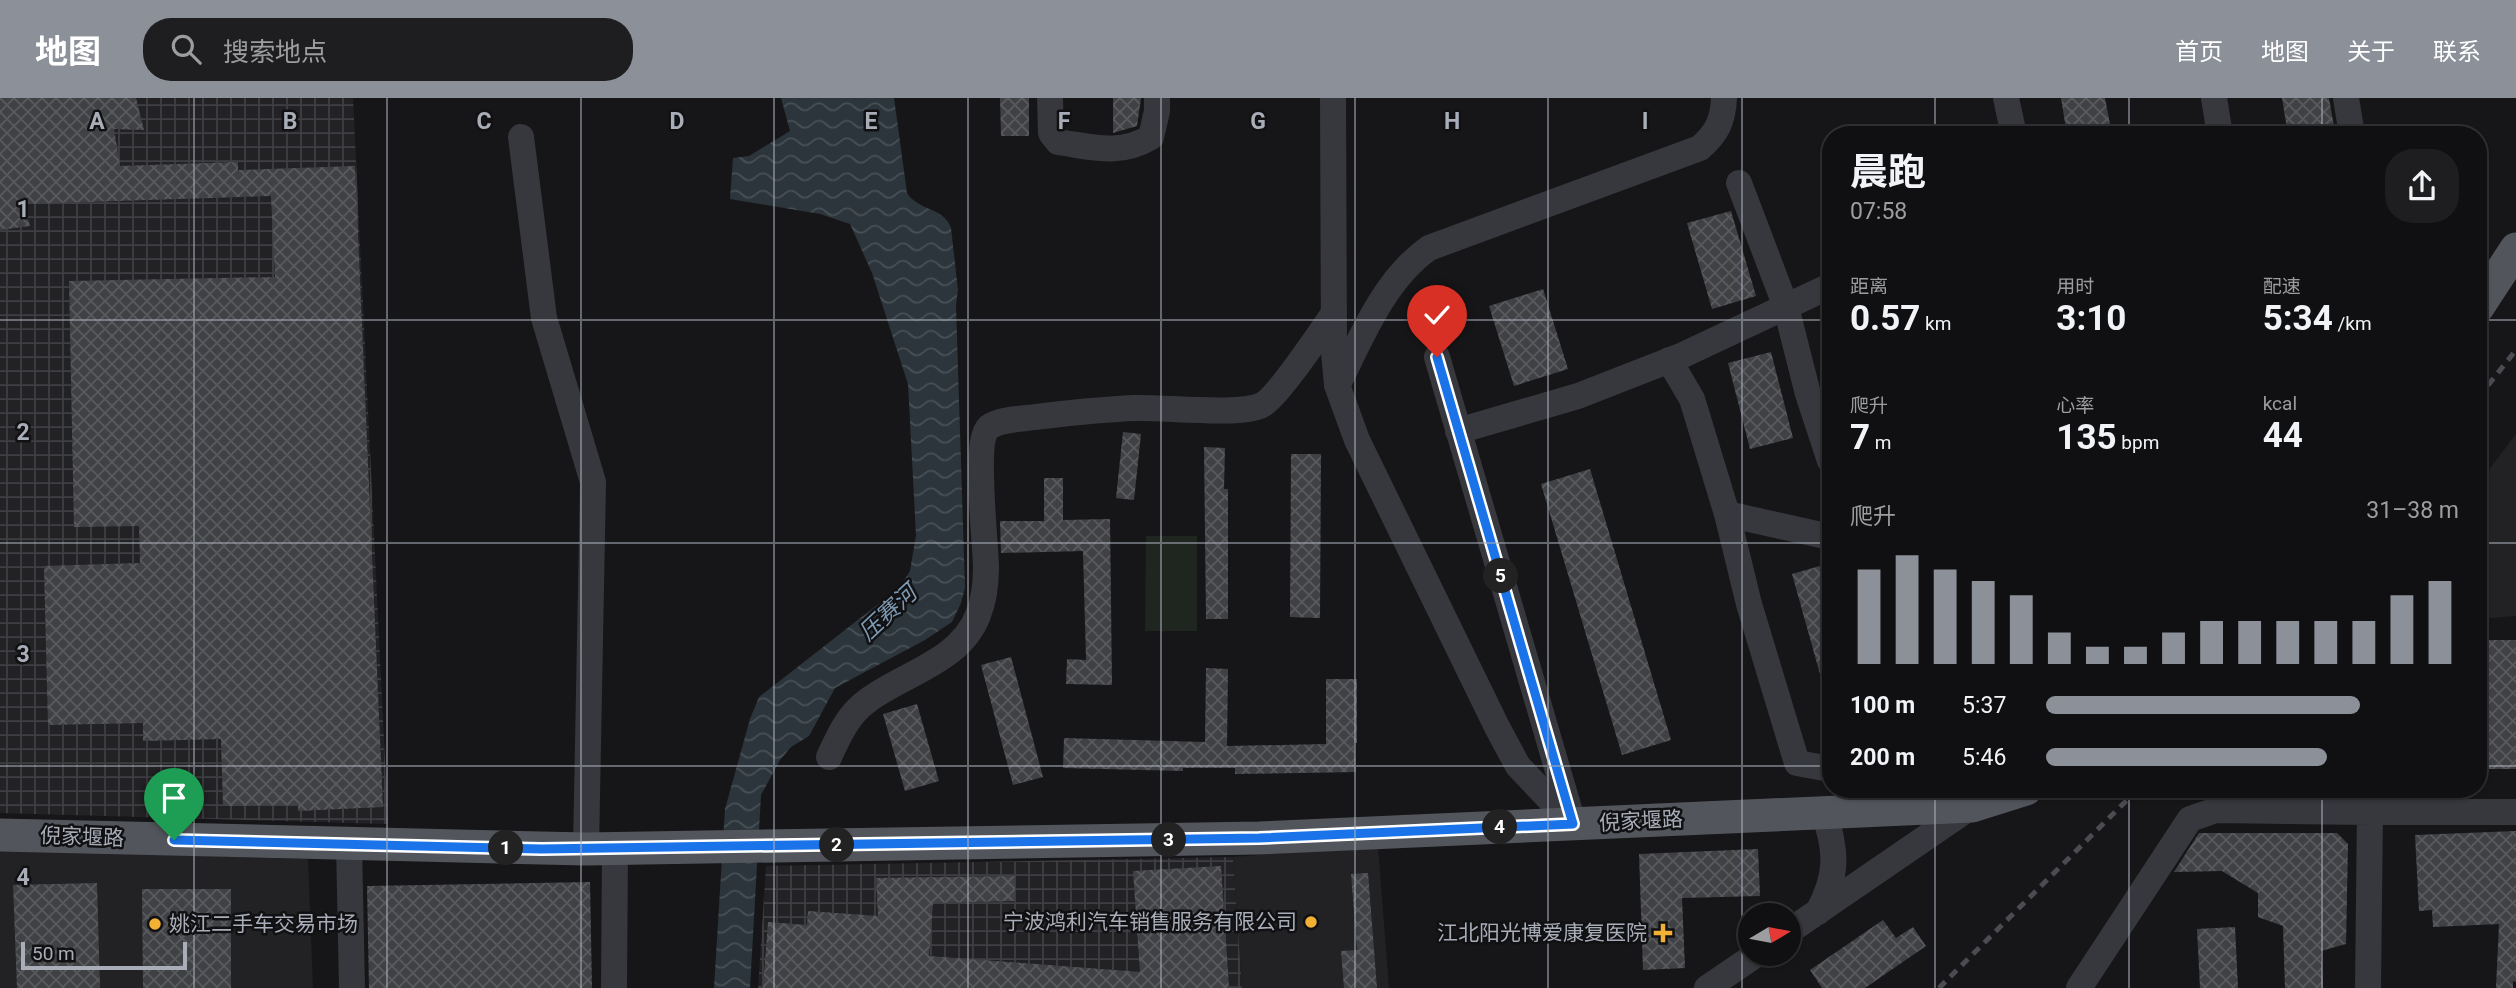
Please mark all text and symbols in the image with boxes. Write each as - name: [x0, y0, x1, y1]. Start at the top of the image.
- search box: [143, 18, 633, 81]
- icon: search: [167, 30, 205, 68]
- text: 地图: [35, 32, 101, 71]
- text: 搜索地点: [223, 37, 327, 67]
- text: 首页: [2175, 38, 2223, 66]
- text: 地图: [2261, 38, 2309, 66]
- text: 关于: [2347, 38, 2395, 66]
- text: 联系: [2433, 38, 2481, 66]
- text: A: [89, 108, 105, 135]
- text: B: [283, 108, 297, 135]
- text: C: [476, 108, 492, 135]
- text: D: [670, 108, 684, 135]
- text: E: [865, 108, 878, 135]
- text: F: [1058, 108, 1071, 135]
- text: G: [1250, 108, 1266, 135]
- text: H: [1444, 108, 1460, 135]
- text: I: [1642, 108, 1648, 135]
- button: share: [2385, 149, 2459, 223]
- text: 晨跑: [1850, 150, 1926, 194]
- text: 1: [16, 196, 30, 223]
- text: 07:58: [1850, 198, 1907, 225]
- text: 距离: [1850, 275, 1888, 298]
- text: 用时: [2056, 275, 2094, 298]
- text: 配速: [2263, 275, 2301, 298]
- pin: [1407, 285, 1467, 357]
- icon: check: [1418, 296, 1456, 334]
- text: 0.57: [1850, 298, 1920, 339]
- text: 3:10: [2056, 298, 2126, 339]
- text: 5:34: [2263, 298, 2333, 339]
- text: km: [1920, 312, 1951, 335]
- text: /km: [2333, 312, 2372, 335]
- text: kcal: [2263, 392, 2297, 415]
- text: 爬升: [1850, 394, 1888, 417]
- text: 心率: [2056, 394, 2094, 417]
- text: 44: [2263, 415, 2303, 456]
- text: 7: [1850, 417, 1870, 458]
- text: 135: [2056, 417, 2117, 458]
- text: 2: [16, 419, 30, 446]
- text: m: [1870, 431, 1891, 454]
- text: bpm: [2117, 431, 2159, 454]
- text: 31–38 m: [2366, 497, 2459, 524]
- text: 爬升: [1850, 503, 1896, 530]
- pin: 5: [1484, 559, 1518, 594]
- text: 5: [1495, 564, 1506, 587]
- water label: 压赛河: [854, 577, 925, 646]
- text: 3: [16, 641, 30, 668]
- text: 100 m: [1850, 692, 1915, 719]
- text: 5:37: [1962, 692, 2006, 719]
- text: 200 m: [1850, 744, 1915, 771]
- text: 5:46: [1962, 744, 2006, 771]
- pin: [144, 768, 204, 840]
- icon: arrive: [155, 779, 193, 817]
- street label: 倪家堰路: [1598, 807, 1684, 835]
- pin: 4: [1482, 810, 1518, 844]
- text: 4: [1494, 815, 1505, 838]
- pin: 3: [1152, 822, 1186, 858]
- street label: 倪家堰路: [40, 824, 124, 850]
- pin: 2: [820, 828, 854, 862]
- text: 3: [1163, 828, 1174, 851]
- pin: 1: [489, 830, 524, 866]
- text: 2: [831, 833, 842, 856]
- text: 1: [500, 836, 511, 859]
- text: 4: [16, 864, 30, 891]
- north arrow: [1738, 903, 1801, 966]
- map controls: [1738, 903, 1801, 966]
- place label: 宁波鸿利汽车销售服务有限公司: [1003, 910, 1297, 934]
- place label: 姚江二手车交易市场: [169, 912, 358, 936]
- marker: 宁波鸿利汽车销售服务有限公司: [1303, 914, 1319, 930]
- marker: 姚江二手车交易市场: [147, 916, 163, 932]
- place label: 江北阳光博爱康复医院: [1437, 921, 1647, 945]
- marker: 江北阳光博爱康复医院: [1653, 923, 1673, 943]
- scale bar: [21, 939, 187, 971]
- text: 50 m: [32, 942, 75, 965]

